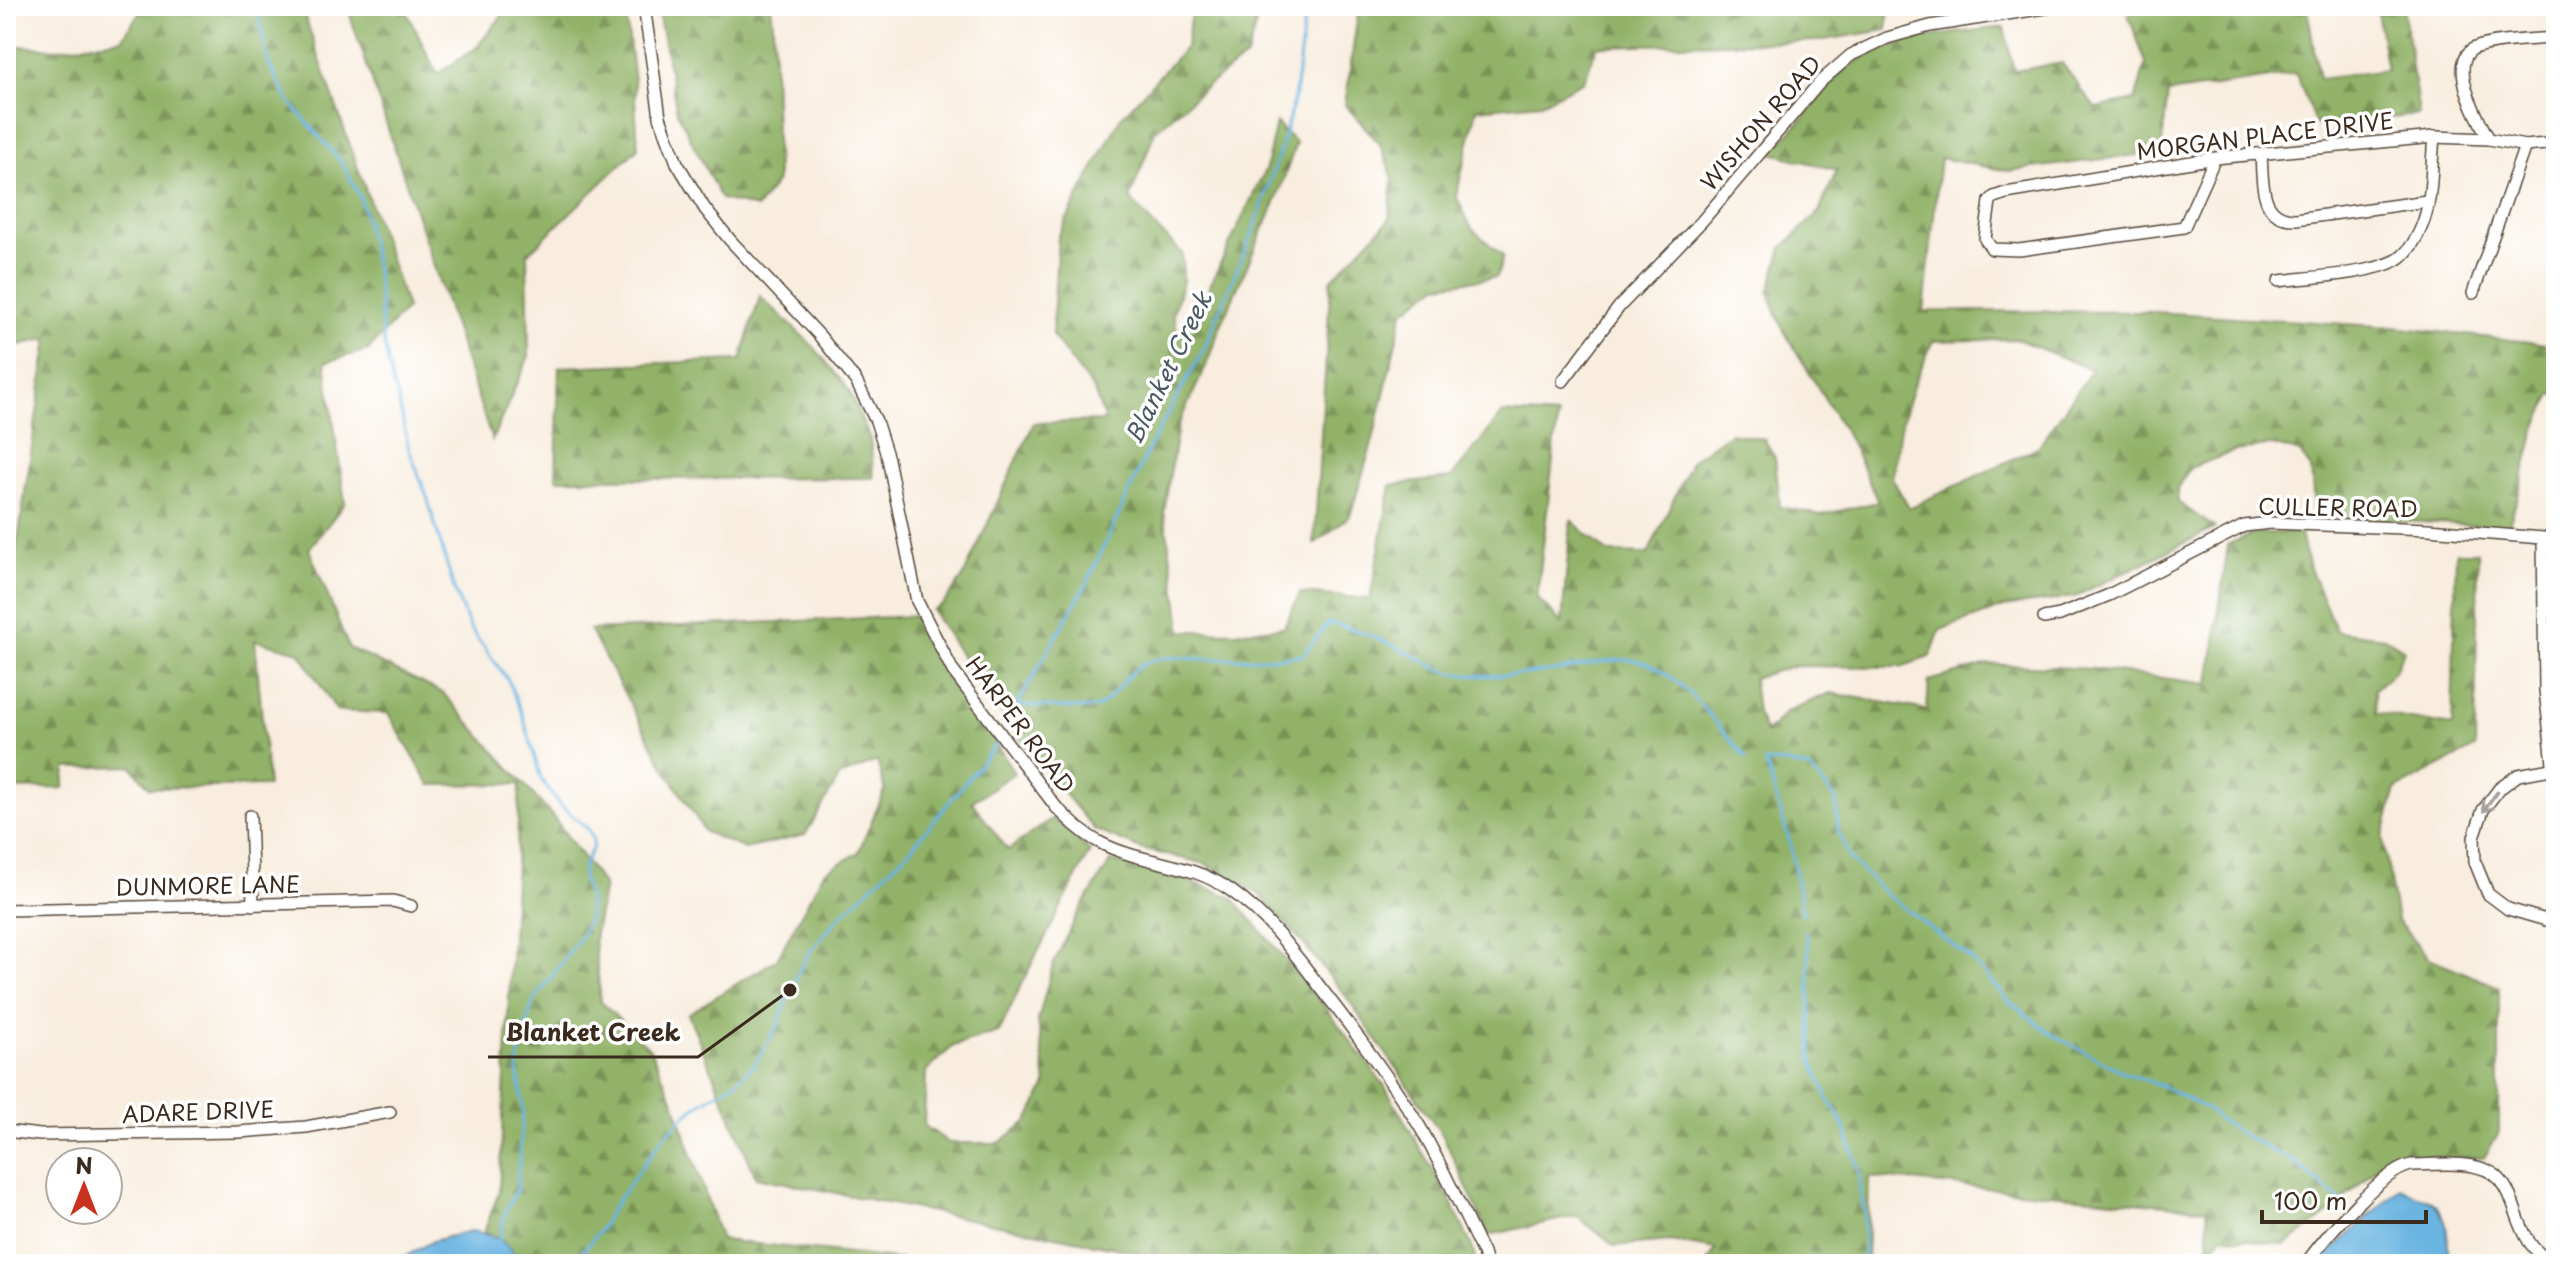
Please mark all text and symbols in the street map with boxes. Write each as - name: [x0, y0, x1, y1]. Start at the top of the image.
- street label: WISHON ROAD: [1692, 47, 1828, 197]
- street label: MORGAN PLACE DRIVE: [2135, 102, 2395, 167]
- water label: Blanket Creek: [1115, 283, 1220, 450]
- street label: CULLER ROAD: [2258, 489, 2418, 524]
- street label: HARPER ROAD: [959, 649, 1084, 799]
- one-way arrow: [2482, 790, 2498, 812]
- street label: DUNMORE LANE: [116, 866, 300, 903]
- callout: Blanket Creek: [488, 1009, 698, 1057]
- text: Blanket Creek: [505, 1013, 681, 1049]
- street label: ADARE DRIVE: [121, 1091, 275, 1130]
- north arrow: [44, 1146, 124, 1226]
- text: N: [75, 1148, 93, 1181]
- scale bar: [2262, 1174, 2426, 1224]
- text: 100 m: [2274, 1182, 2347, 1218]

